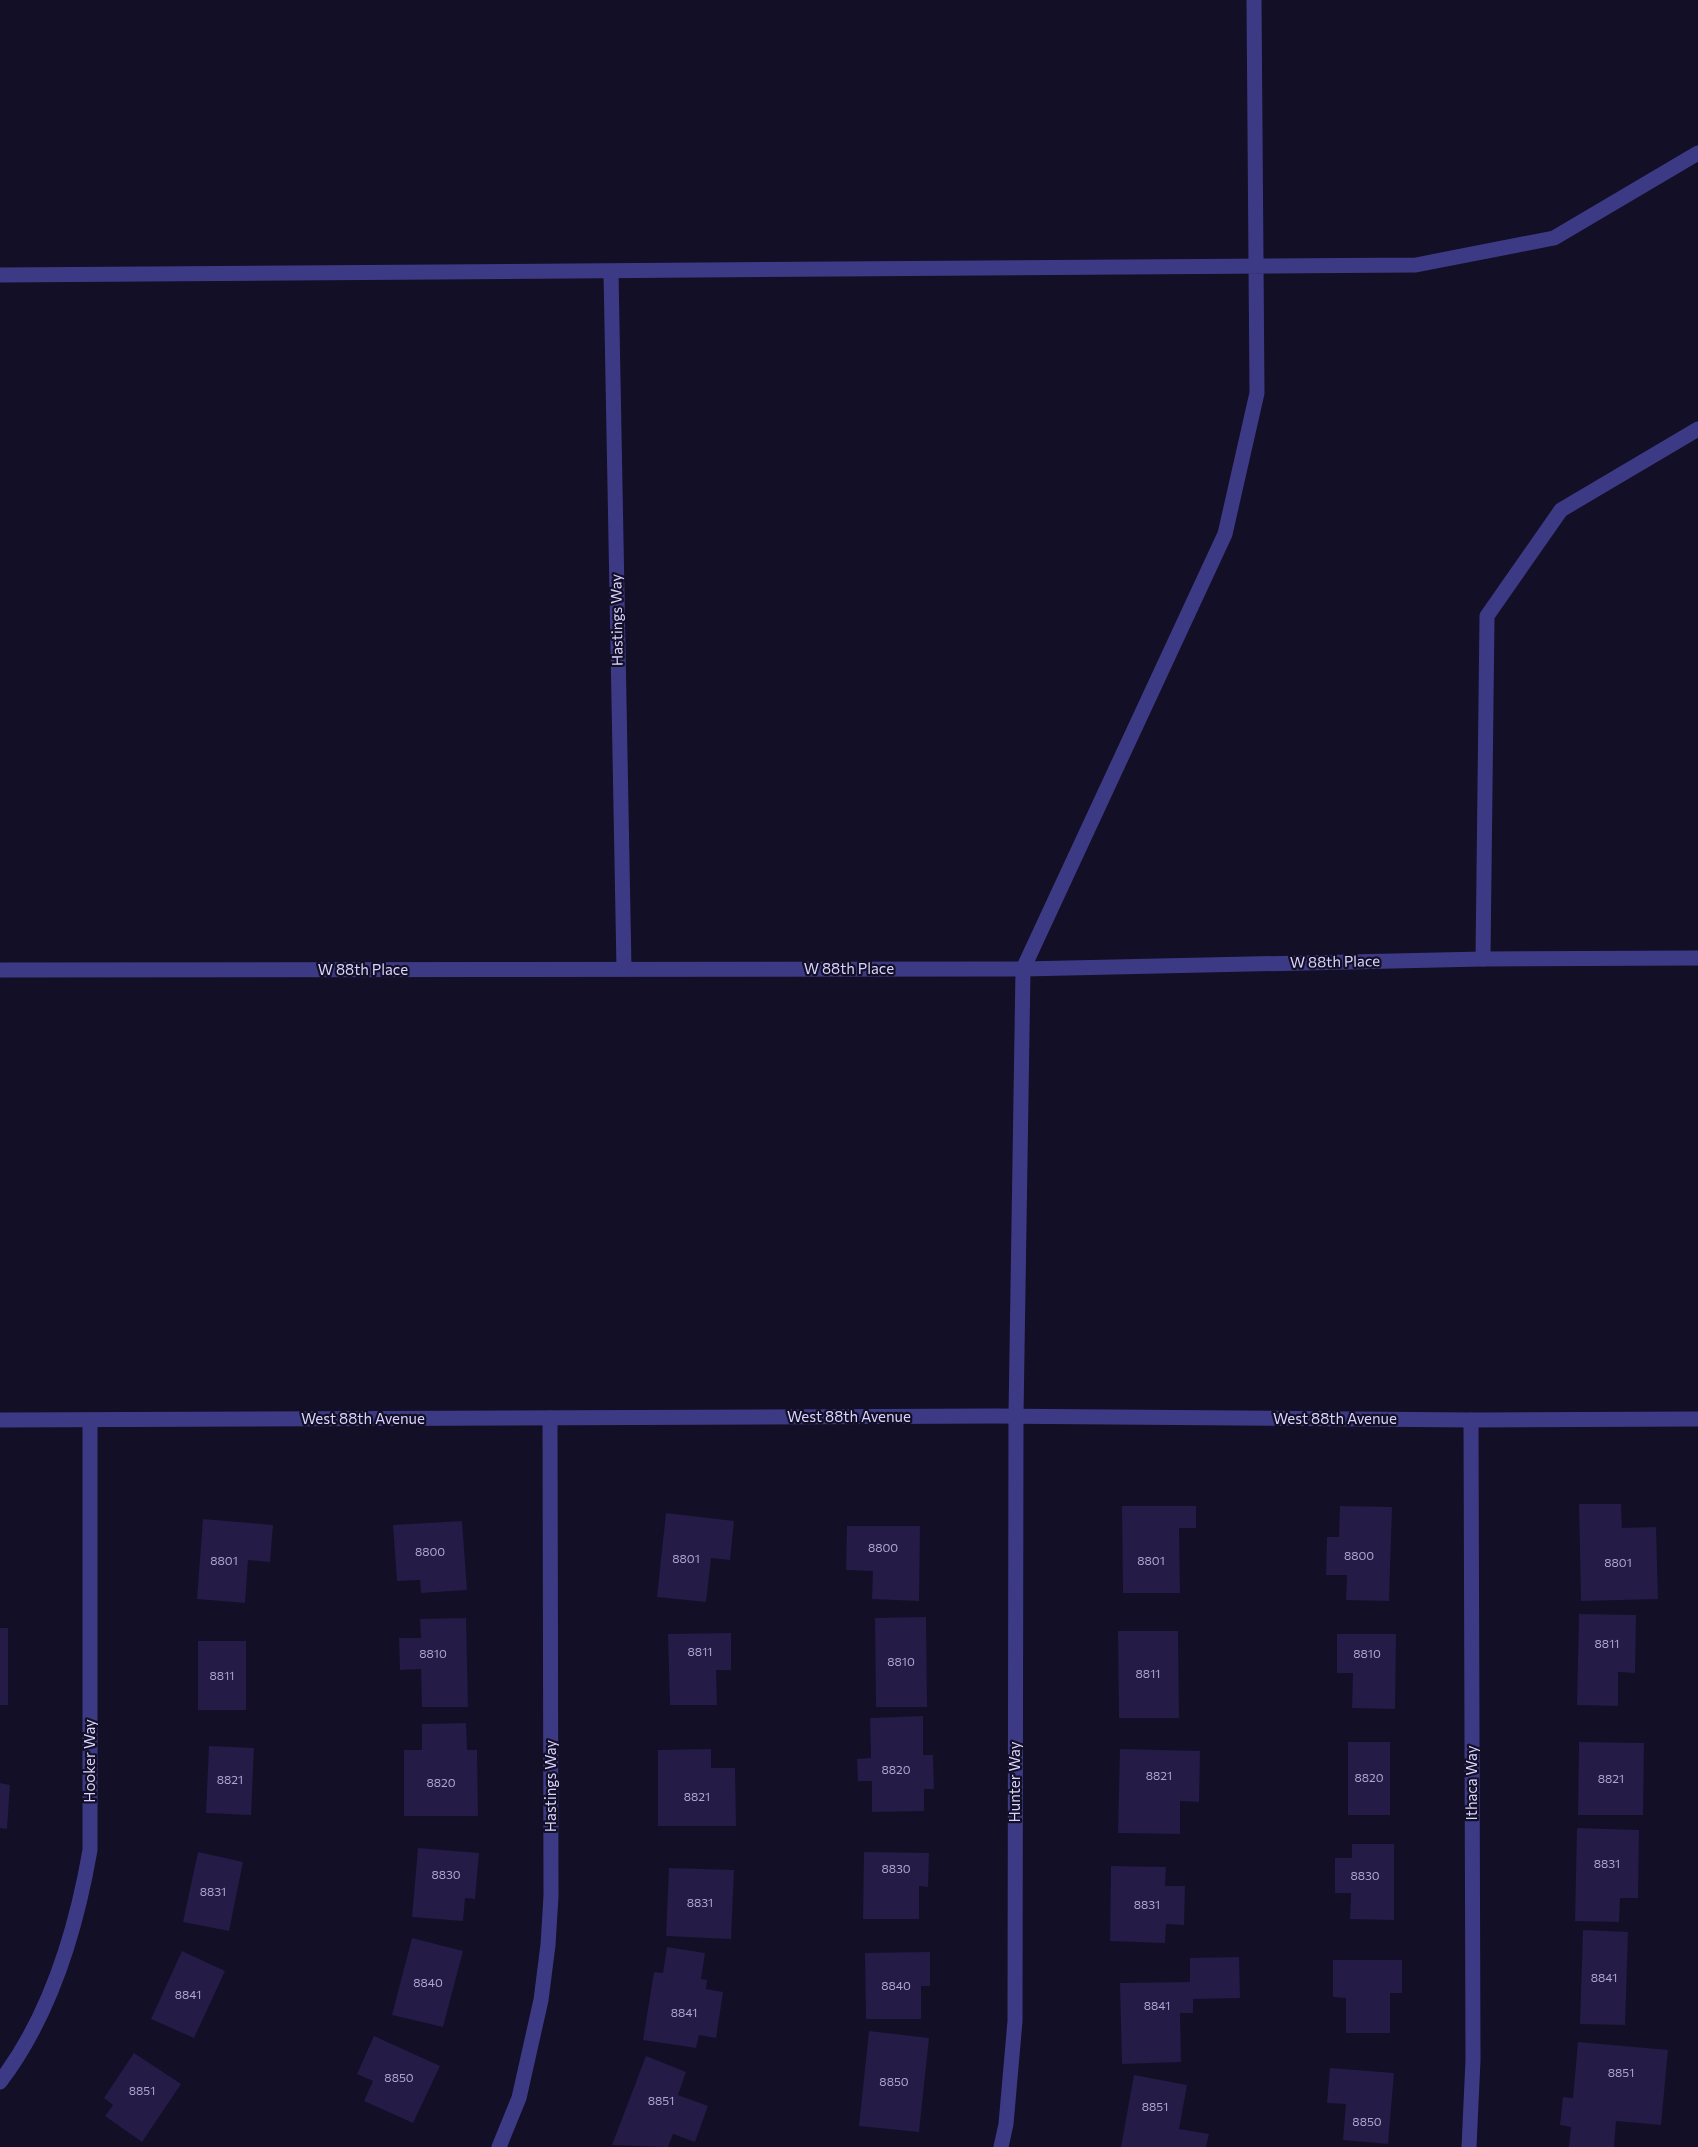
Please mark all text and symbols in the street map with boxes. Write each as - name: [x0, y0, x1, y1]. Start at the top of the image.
- street label: Hastings Way: [606, 574, 626, 666]
- street label: W 88th Place: [1290, 951, 1380, 971]
- street label: W 88th Place: [804, 959, 894, 977]
- street label: W 88th Place: [318, 960, 408, 978]
- street label: West 88th Avenue: [787, 1407, 911, 1425]
- street label: West 88th Avenue: [301, 1409, 425, 1427]
- street label: West 88th Avenue: [1273, 1409, 1397, 1427]
- house number: 8800: [868, 1540, 898, 1554]
- house number: 8800: [415, 1544, 445, 1558]
- house number: 8800: [1344, 1548, 1374, 1562]
- house number: 8801: [672, 1551, 700, 1565]
- house number: 8801: [210, 1553, 238, 1567]
- house number: 8801: [1137, 1553, 1165, 1567]
- house number: 8801: [1604, 1555, 1632, 1569]
- house number: 8811: [1595, 1636, 1619, 1650]
- house number: 8811: [688, 1644, 712, 1658]
- house number: 8810: [419, 1646, 447, 1660]
- house number: 8810: [1353, 1646, 1381, 1660]
- house number: 8810: [887, 1654, 915, 1668]
- house number: 8811: [1136, 1666, 1160, 1680]
- house number: 8811: [210, 1668, 234, 1682]
- street label: Hooker Way: [80, 1719, 98, 1803]
- street label: Hastings Way: [541, 1740, 559, 1832]
- street label: Hunter Way: [1005, 1741, 1023, 1822]
- street label: Ithaca Way: [1462, 1745, 1480, 1820]
- house number: 8820: [882, 1762, 911, 1776]
- house number: 8821: [1146, 1768, 1172, 1782]
- house number: 8820: [1355, 1770, 1384, 1784]
- house number: 8821: [1598, 1771, 1624, 1785]
- house number: 8821: [217, 1772, 243, 1786]
- house number: 8820: [427, 1775, 456, 1789]
- house number: 8821: [684, 1789, 710, 1803]
- house number: 8831: [1594, 1856, 1620, 1870]
- house number: 8830: [881, 1861, 911, 1875]
- house number: 8830: [431, 1867, 461, 1881]
- house number: 8830: [1350, 1868, 1380, 1882]
- house number: 8831: [200, 1884, 226, 1898]
- house number: 8831: [687, 1895, 713, 1909]
- house number: 8831: [1134, 1897, 1160, 1911]
- house number: 8841: [1591, 1970, 1617, 1984]
- house number: 8840: [413, 1975, 443, 1989]
- house number: 8840: [881, 1978, 911, 1992]
- house number: 8841: [175, 1987, 201, 2001]
- house number: 8841: [1144, 1998, 1170, 2012]
- house number: 8841: [671, 2005, 697, 2019]
- house number: 8851: [1608, 2065, 1634, 2079]
- house number: 8850: [384, 2070, 414, 2084]
- house number: 8850: [879, 2074, 909, 2088]
- house number: 8851: [129, 2083, 155, 2097]
- house number: 8851: [648, 2093, 674, 2107]
- house number: 8851: [1142, 2099, 1168, 2113]
- house number: 8850: [1352, 2114, 1382, 2128]

